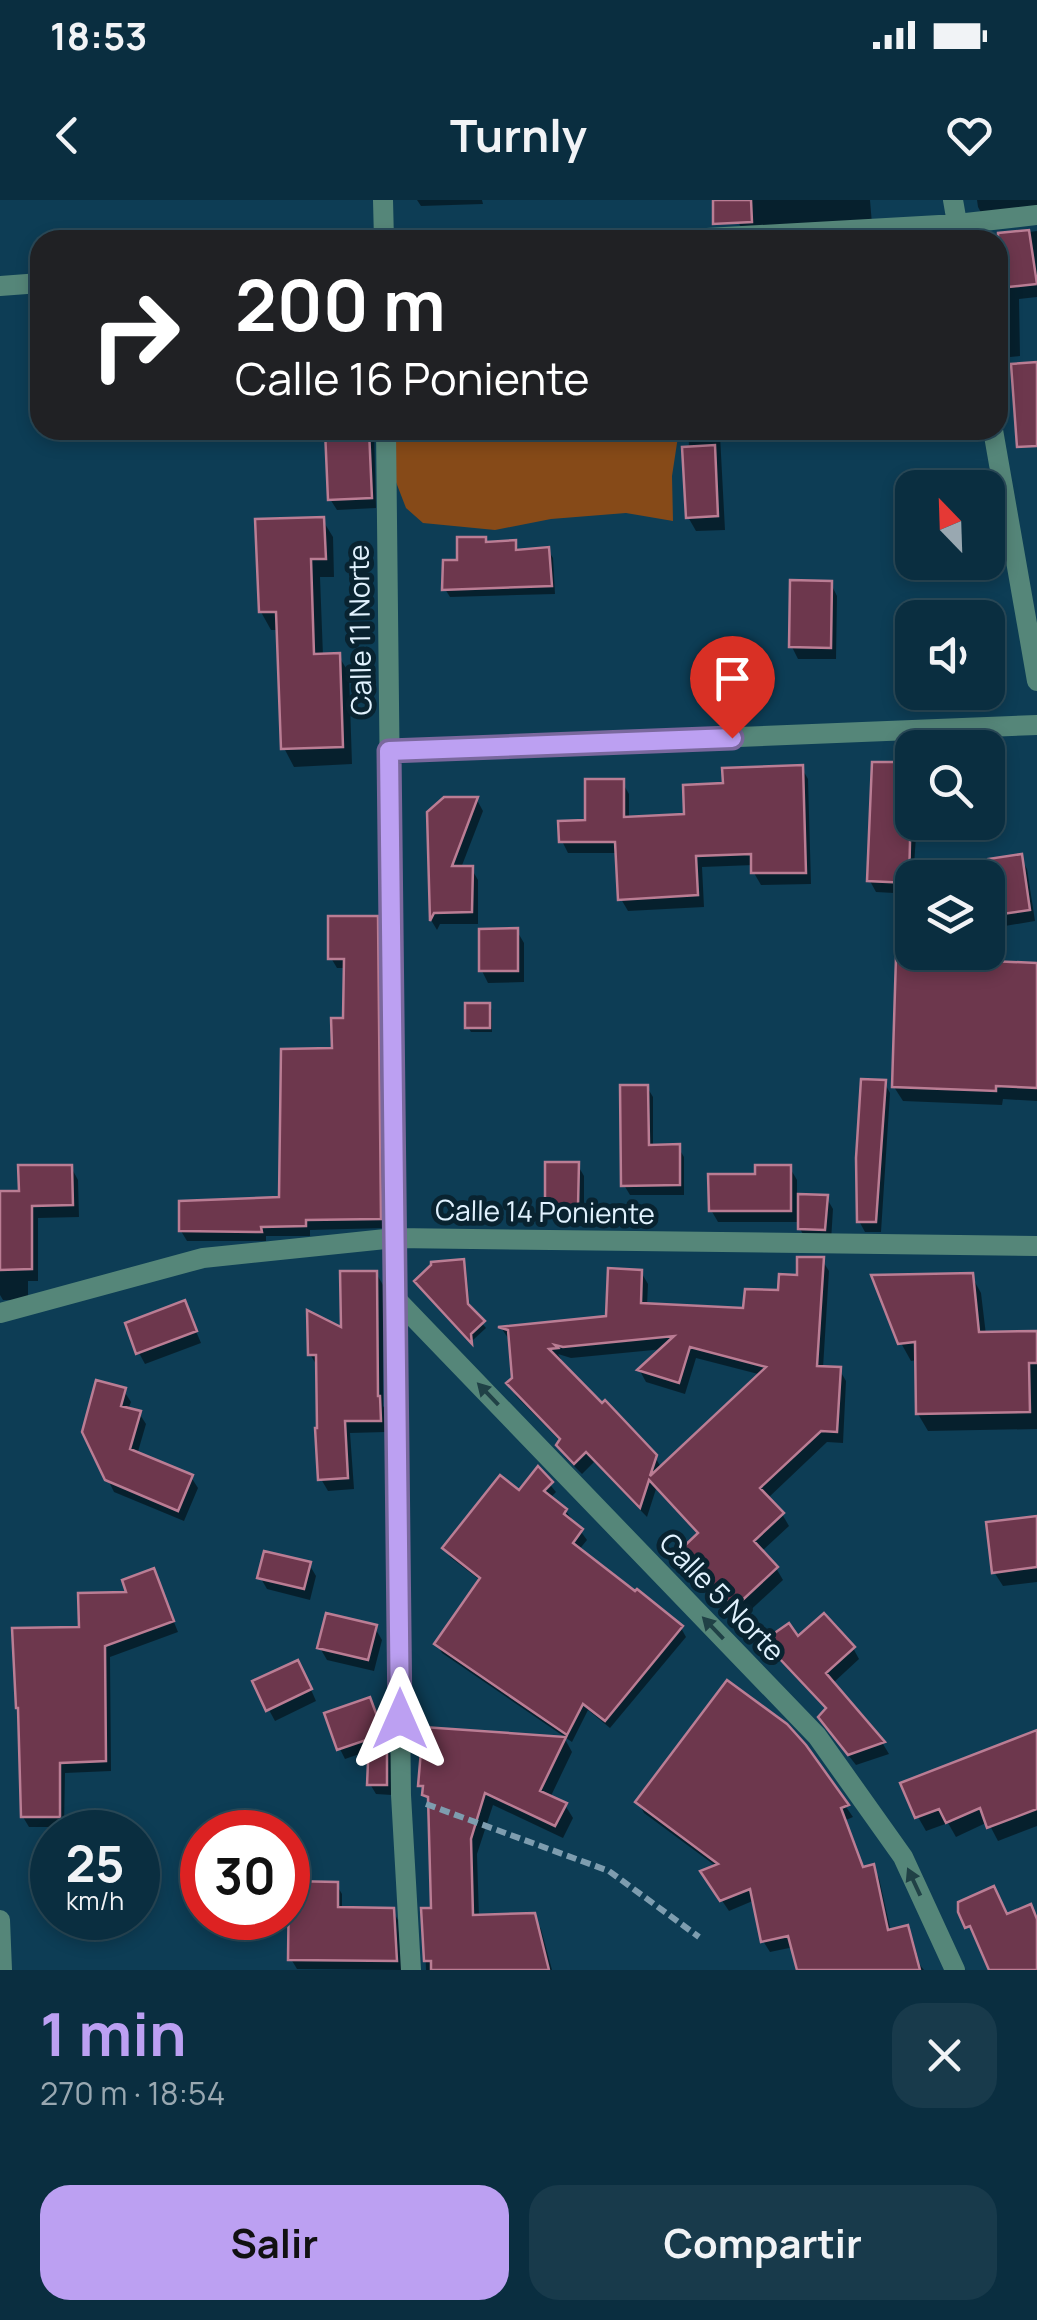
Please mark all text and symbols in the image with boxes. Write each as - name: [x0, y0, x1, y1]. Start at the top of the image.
- text: 18:53: [50, 9, 147, 61]
- text: Turnly: [450, 104, 587, 166]
- icon: back: [40, 108, 95, 163]
- icon: heart: [942, 108, 997, 163]
- text: 200 m: [235, 256, 446, 352]
- icon: right: [70, 270, 200, 400]
- text: Calle 16 Poniente: [235, 347, 590, 409]
- north arrow: [895, 470, 1005, 580]
- map controls: [895, 470, 1005, 970]
- street label: Calle 11 Norte: [339, 544, 379, 716]
- button: sound: [895, 600, 1005, 710]
- pin: [690, 636, 775, 739]
- icon: arrive: [705, 651, 760, 706]
- button: search: [895, 730, 1005, 840]
- button: layers: [895, 860, 1005, 970]
- street label: Calle 14 Poniente: [435, 1190, 655, 1232]
- one-way arrow: [477, 1383, 500, 1407]
- street label: Calle 5 Norte: [652, 1524, 794, 1669]
- one-way arrow: [702, 1617, 726, 1641]
- position arrow: [348, 1667, 452, 1771]
- speed limit sign: 30: [180, 1810, 310, 1940]
- text: 25: [65, 1829, 125, 1897]
- one-way arrow: [906, 1867, 923, 1896]
- text: km/h: [66, 1883, 124, 1918]
- text: 1 min: [40, 1992, 187, 2074]
- button: close: [892, 2003, 997, 2108]
- text: 270 m · 18:54: [40, 2071, 225, 2115]
- button: Salir: [40, 2185, 509, 2300]
- button: Compartir: [529, 2185, 997, 2300]

